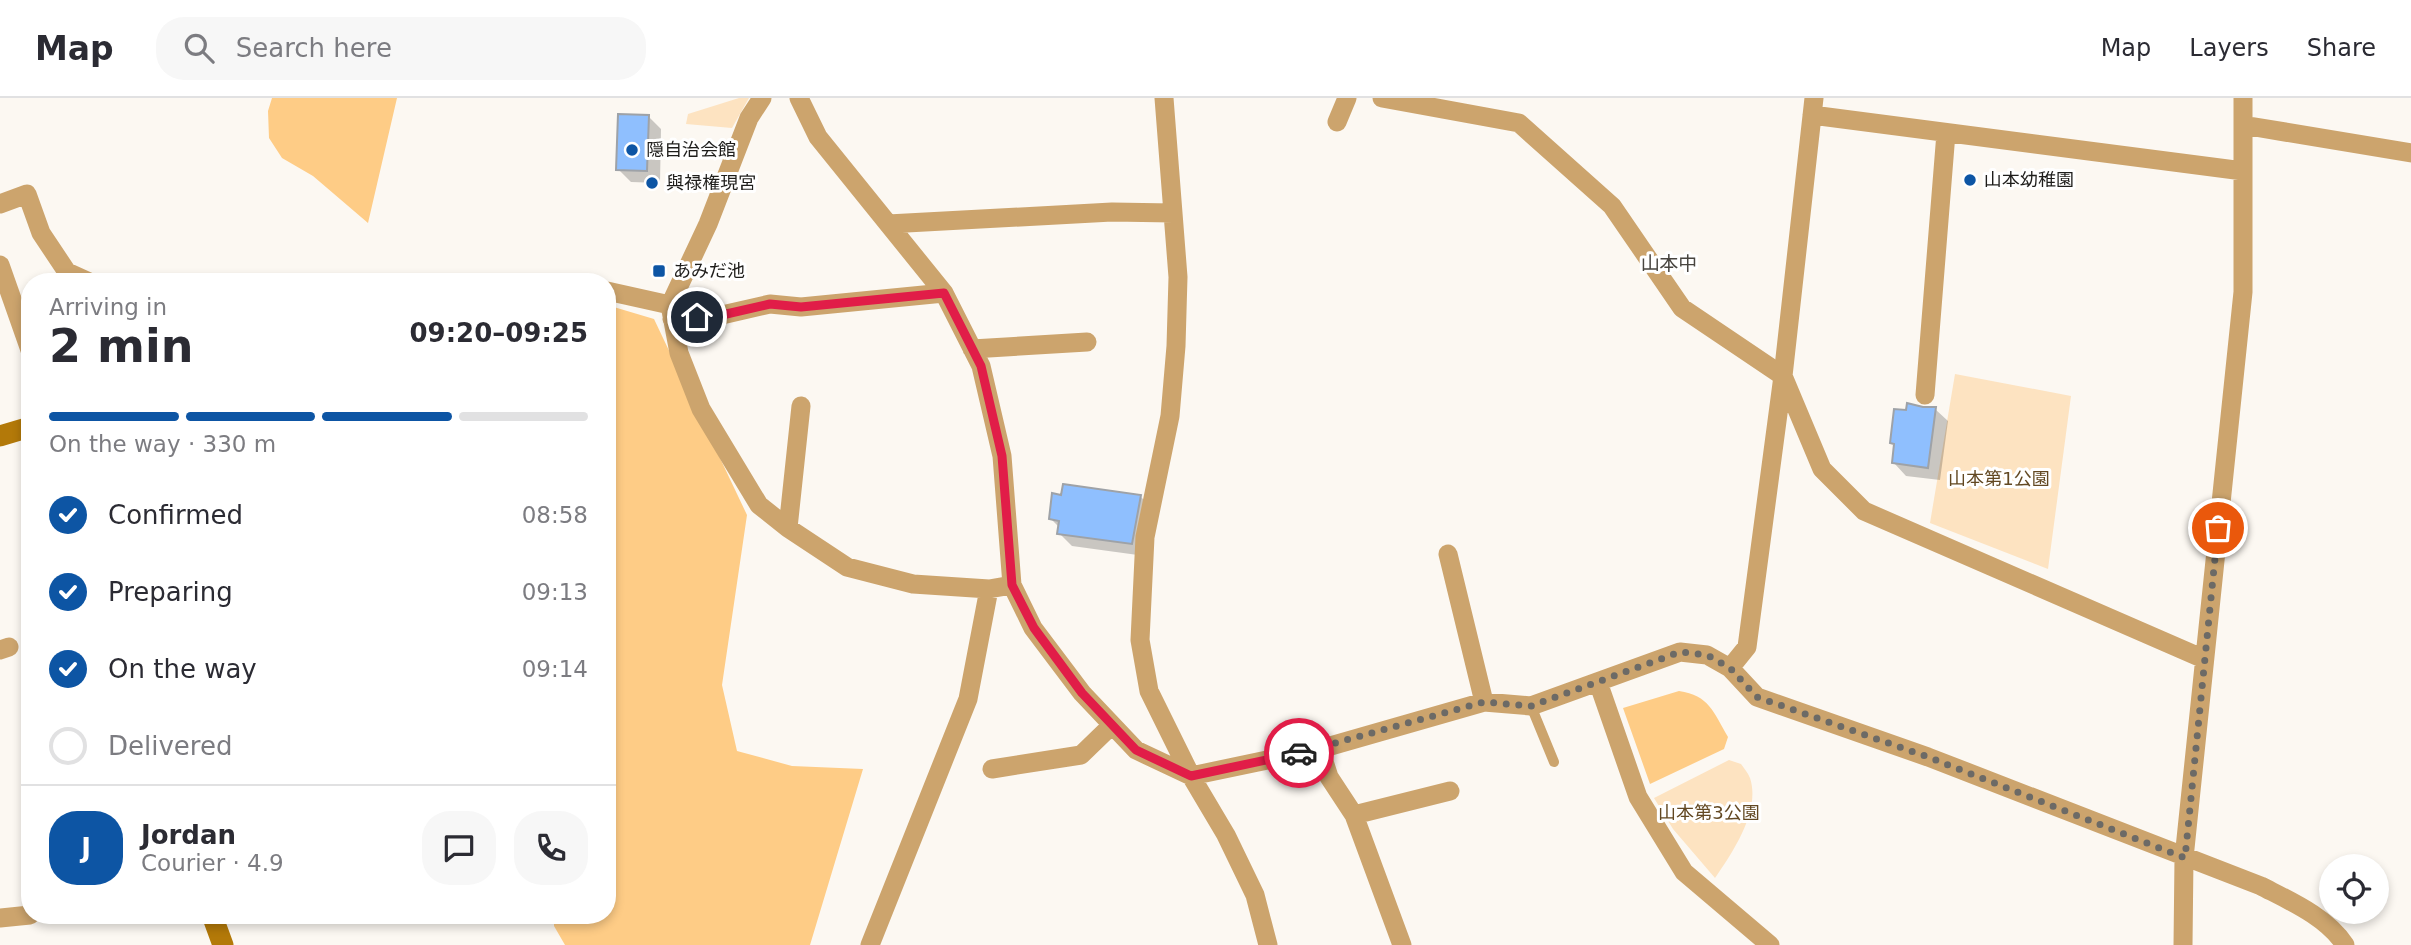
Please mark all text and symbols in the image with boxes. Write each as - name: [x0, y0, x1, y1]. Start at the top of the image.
- search box: [156, 17, 646, 80]
- text: Map: [35, 29, 114, 68]
- icon: search: [180, 29, 218, 67]
- text: Search here: [236, 33, 392, 63]
- text: Map: [2101, 34, 2151, 62]
- text: Layers: [2189, 34, 2269, 62]
- text: Share: [2307, 34, 2376, 62]
- place label: 隠自治会館: [646, 139, 736, 160]
- marker: 隠自治会館: [624, 142, 640, 158]
- place label: 山本幼稚園: [1984, 169, 2074, 190]
- place label: 與禄権現宮: [666, 172, 756, 193]
- marker: 山本幼稚園: [1962, 172, 1978, 188]
- marker: 與禄権現宮: [644, 175, 660, 191]
- district label: 山本中: [1640, 252, 1698, 274]
- place label: あみだ池: [673, 260, 745, 281]
- marker: あみだ池: [651, 263, 667, 279]
- pin: [667, 287, 727, 347]
- text: Arriving in: [49, 294, 167, 320]
- icon: home: [678, 298, 716, 336]
- text: 09:20–09:25: [409, 318, 588, 348]
- text: 2 min: [49, 319, 193, 373]
- text: On the way · 330 m: [49, 431, 276, 457]
- park label: 山本第1公園: [1948, 468, 2050, 489]
- icon: check: [49, 496, 87, 534]
- pin: [2188, 498, 2248, 558]
- text: Confirmed: [108, 500, 243, 530]
- text: 08:58: [522, 502, 588, 528]
- icon: bag: [2199, 509, 2237, 547]
- icon: check: [49, 573, 87, 611]
- text: Preparing: [108, 577, 233, 607]
- text: 09:13: [522, 579, 588, 605]
- icon: check: [49, 650, 87, 688]
- text: On the way: [108, 654, 257, 684]
- text: 09:14: [522, 656, 588, 682]
- courier: [1264, 718, 1334, 788]
- text: Delivered: [108, 731, 232, 761]
- icon: car: [1280, 734, 1318, 772]
- park label: 山本第3公園: [1658, 802, 1760, 823]
- button: chat: [422, 811, 496, 885]
- button: phone: [514, 811, 588, 885]
- text: Jordan: [141, 820, 236, 850]
- text: J: [81, 833, 91, 863]
- text: Courier · 4.9: [141, 850, 284, 876]
- map controls: [2319, 854, 2389, 924]
- button: locate: [2319, 854, 2389, 924]

